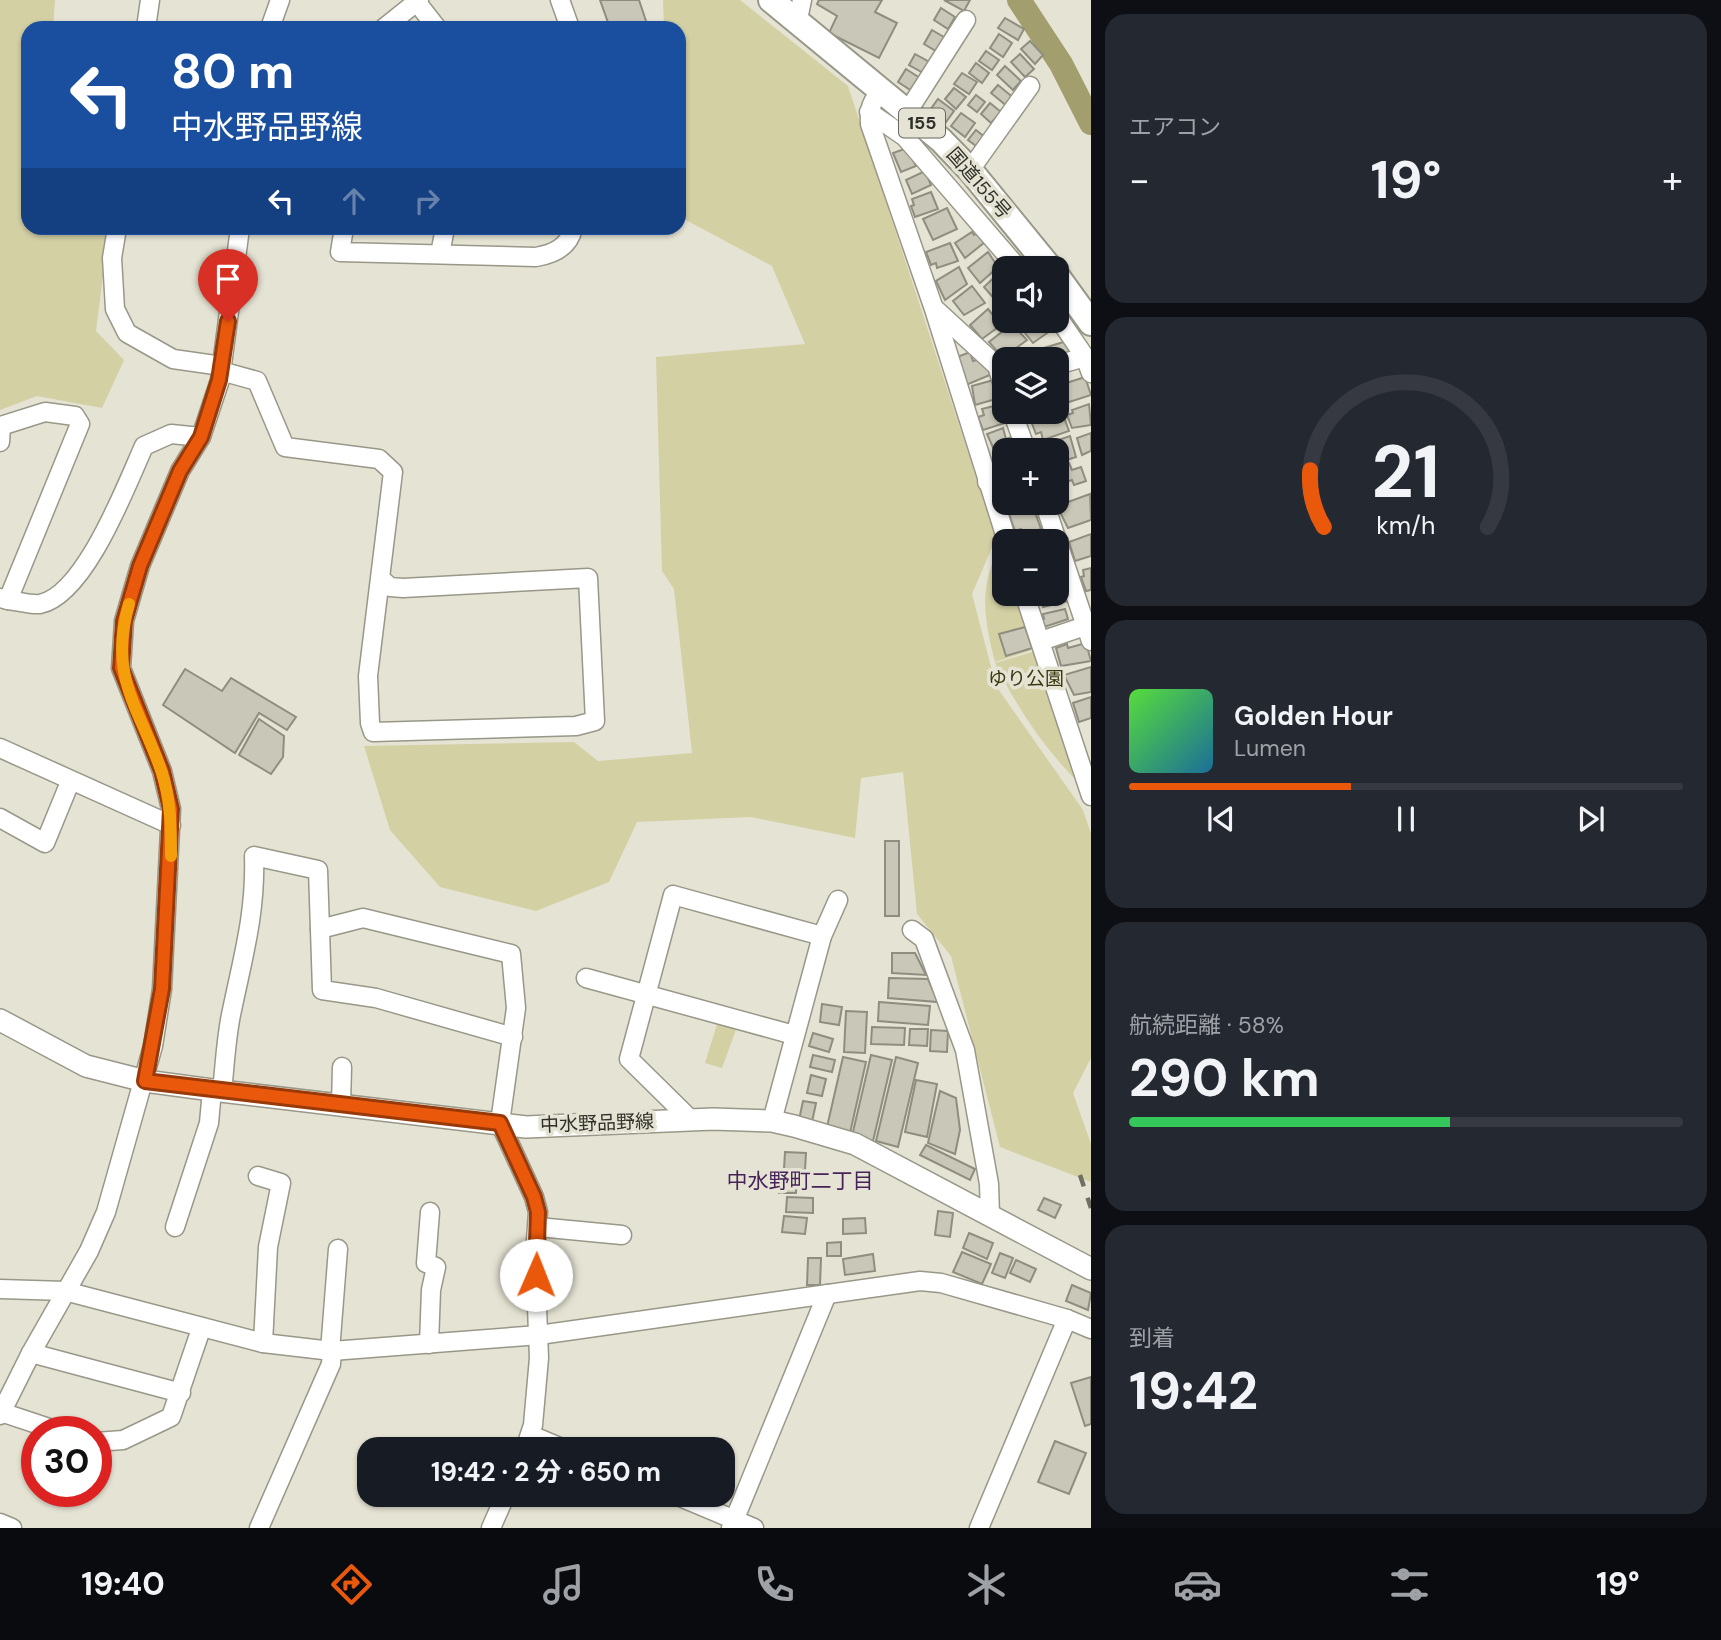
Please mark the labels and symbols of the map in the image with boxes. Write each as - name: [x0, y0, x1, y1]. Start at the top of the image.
- road number: 155: [899, 109, 945, 138]
- street label: 国道155号: [941, 142, 1017, 224]
- pin: [198, 249, 258, 321]
- park label: ゆり公園: [988, 666, 1064, 691]
- street label: 中水野品野線: [540, 1109, 654, 1137]
- district label: 中水野町二丁目: [727, 1167, 874, 1195]
- position arrow: [499, 1238, 573, 1312]
- speed limit sign: 30: [21, 1416, 112, 1507]

